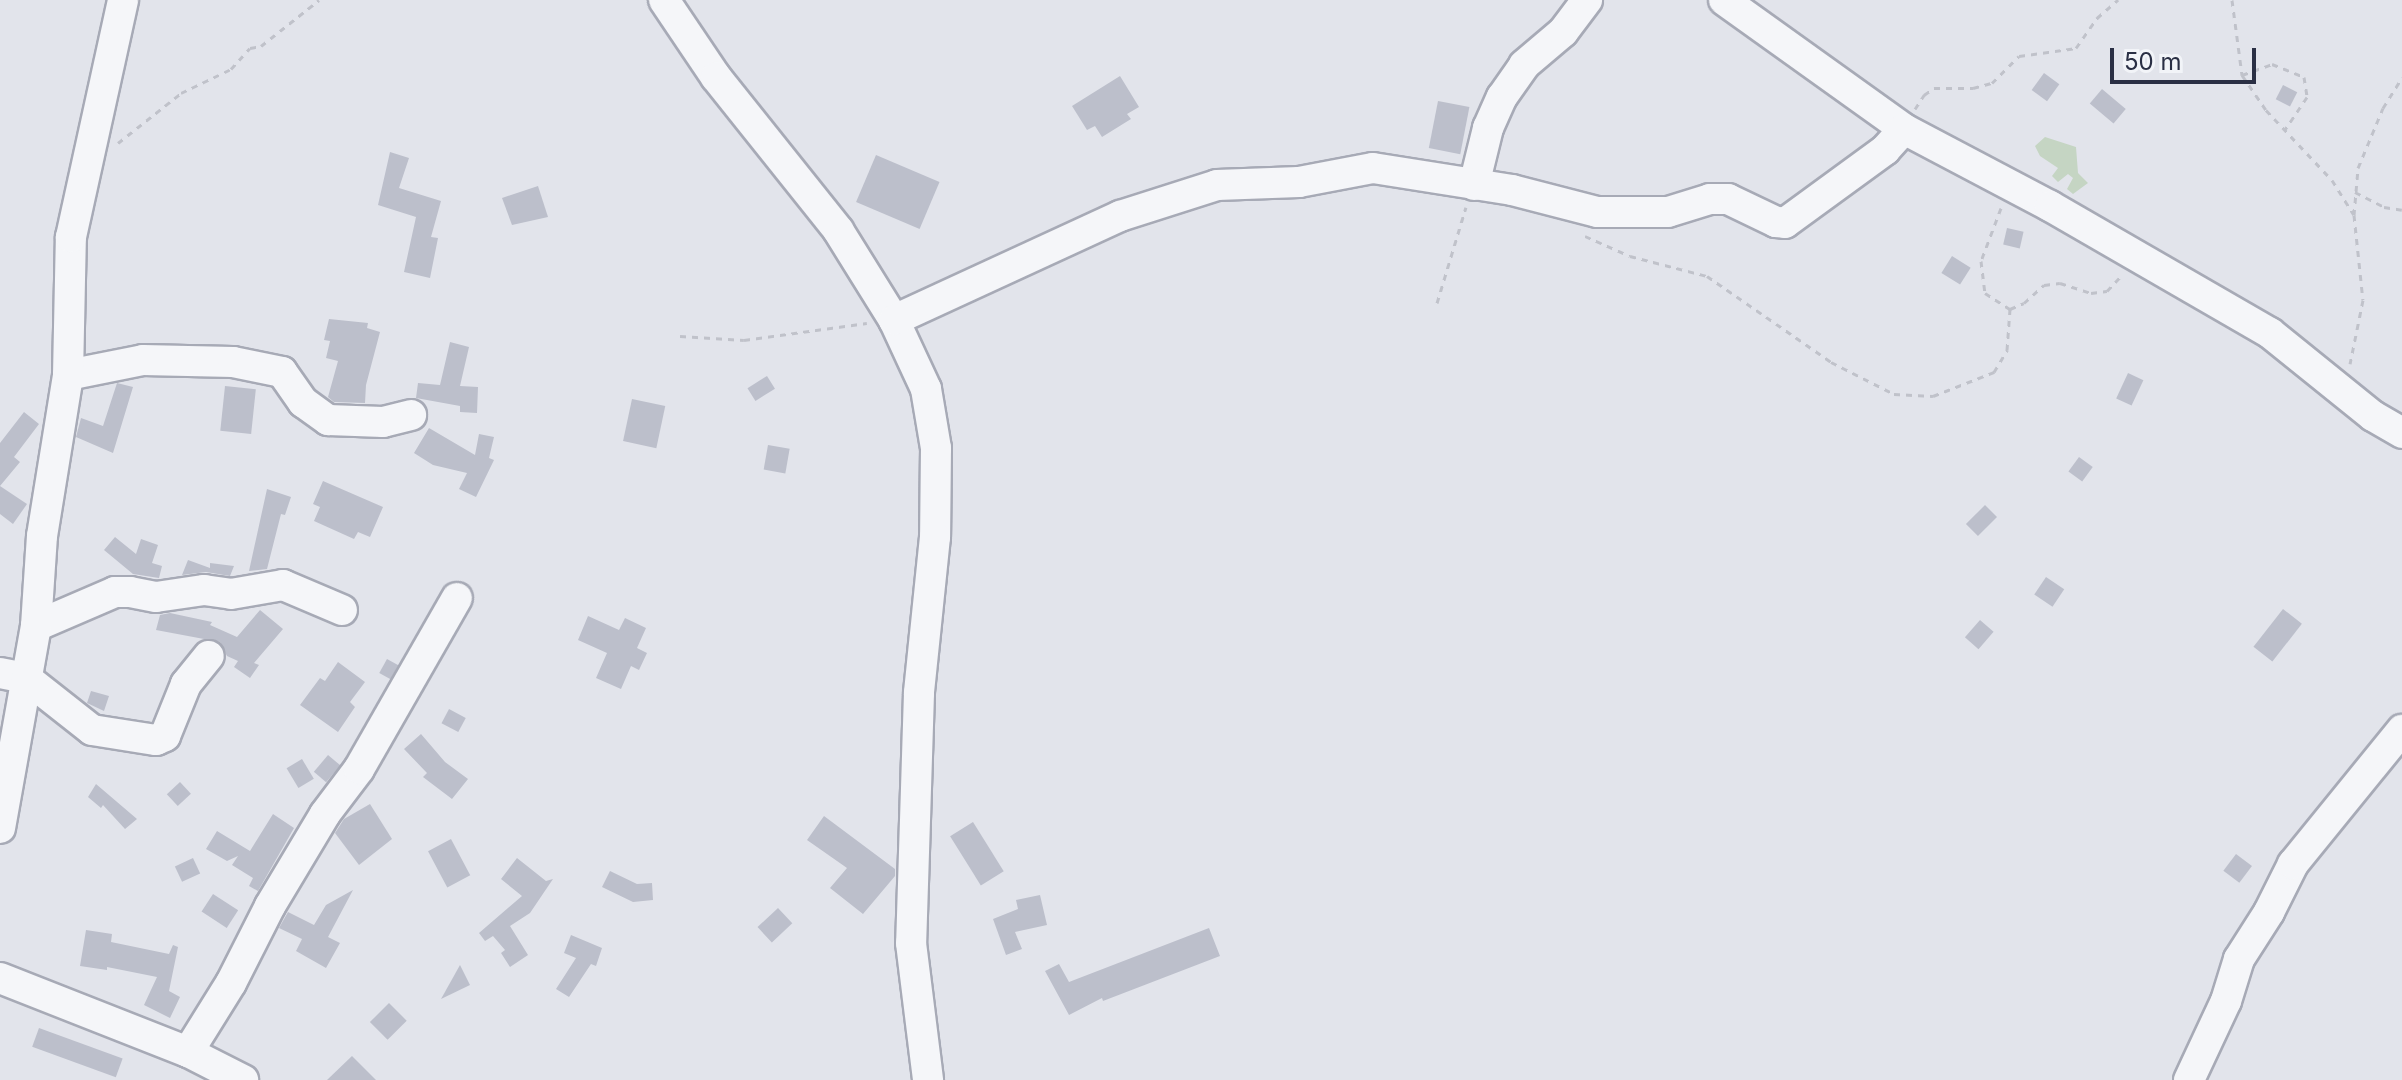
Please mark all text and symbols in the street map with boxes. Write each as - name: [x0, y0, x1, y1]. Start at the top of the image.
- scale bar: [2114, 32, 2260, 82]
- text: 50 m: [2124, 47, 2182, 76]

